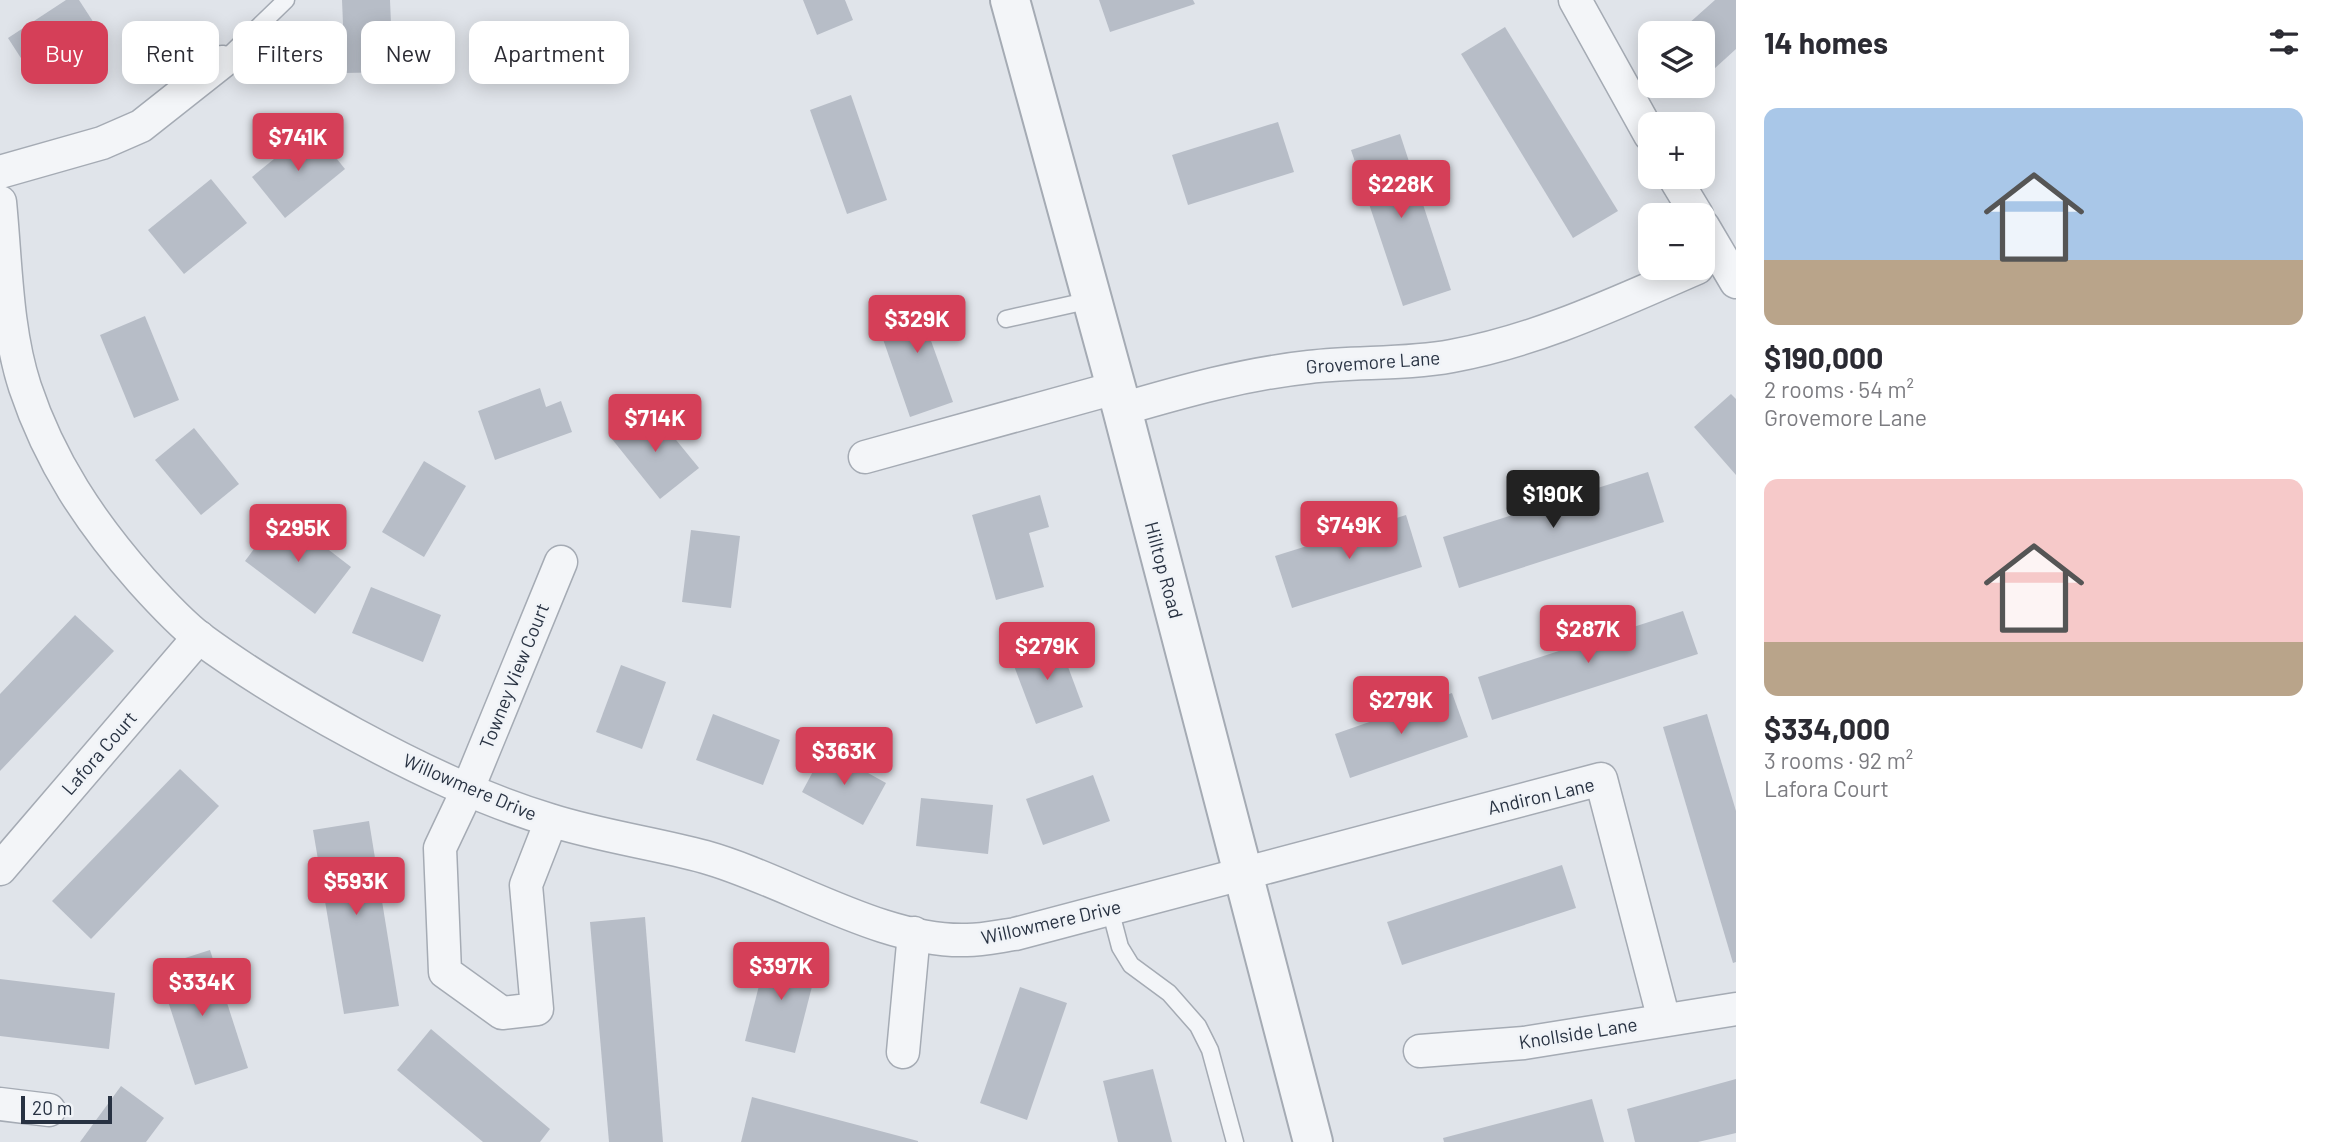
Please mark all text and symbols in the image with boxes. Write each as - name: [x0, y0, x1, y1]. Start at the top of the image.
- chip: Buy: [21, 21, 108, 84]
- chip: Rent: [122, 21, 219, 84]
- chip: Filters: [233, 21, 347, 84]
- chip: New: [361, 21, 455, 84]
- chip: Apartment: [469, 21, 629, 84]
- map controls: [1638, 21, 1715, 280]
- button: layers: [1638, 21, 1715, 98]
- icon: filters: [2265, 23, 2303, 61]
- text: 14 homes: [1764, 24, 1888, 60]
- button: +: [1638, 112, 1715, 189]
- pin: $741K: [249, 114, 347, 173]
- text: $741K: [269, 122, 327, 150]
- icon: home: [1971, 154, 2097, 280]
- pin: $228K: [1352, 160, 1450, 220]
- text: $228K: [1368, 169, 1434, 197]
- button: −: [1638, 203, 1715, 280]
- pin: $329K: [868, 296, 966, 355]
- text: $329K: [884, 304, 950, 332]
- text: $190,000: [1764, 339, 1883, 375]
- street label: Grovemore Lane: [1305, 345, 1441, 378]
- text: 2 rooms · 54 m²: [1764, 375, 1914, 403]
- pin: $714K: [606, 394, 704, 454]
- text: $714K: [624, 403, 686, 431]
- text: Grovemore Lane: [1764, 403, 1927, 431]
- pin: $190K: [1504, 470, 1602, 530]
- text: $190K: [1522, 479, 1584, 507]
- pin: $749K: [1300, 502, 1398, 561]
- pin: $295K: [249, 504, 347, 564]
- text: $749K: [1316, 510, 1382, 538]
- text: $295K: [265, 513, 331, 541]
- street label: Hilltop Road: [1141, 519, 1188, 621]
- icon: home: [1971, 525, 2097, 651]
- street label: Towney View Court: [474, 600, 553, 752]
- pin: $287K: [1539, 606, 1637, 665]
- text: $287K: [1556, 614, 1620, 642]
- pin: $279K: [998, 622, 1096, 682]
- text: $279K: [1015, 631, 1079, 659]
- pin: $279K: [1352, 676, 1450, 736]
- text: $279K: [1369, 685, 1433, 713]
- street label: Lafora Court: [56, 706, 141, 799]
- text: $334,000: [1764, 710, 1890, 746]
- pin: $363K: [795, 728, 893, 787]
- text: $363K: [812, 736, 876, 764]
- text: 3 rooms · 92 m²: [1764, 746, 1913, 774]
- street label: Willowmere Drive: [400, 748, 540, 825]
- street label: Andiron Lane: [1485, 772, 1596, 819]
- text: Lafora Court: [1764, 774, 1889, 802]
- pin: $593K: [307, 858, 405, 917]
- text: $593K: [324, 866, 388, 894]
- street label: Willowmere Drive: [979, 894, 1123, 949]
- pin: $397K: [732, 942, 830, 1002]
- text: $397K: [749, 951, 813, 979]
- pin: $334K: [153, 958, 251, 1018]
- text: $334K: [169, 967, 235, 995]
- street label: Knollside Lane: [1517, 1012, 1639, 1053]
- scale bar: [21, 1093, 112, 1125]
- text: 20 m: [32, 1096, 72, 1119]

